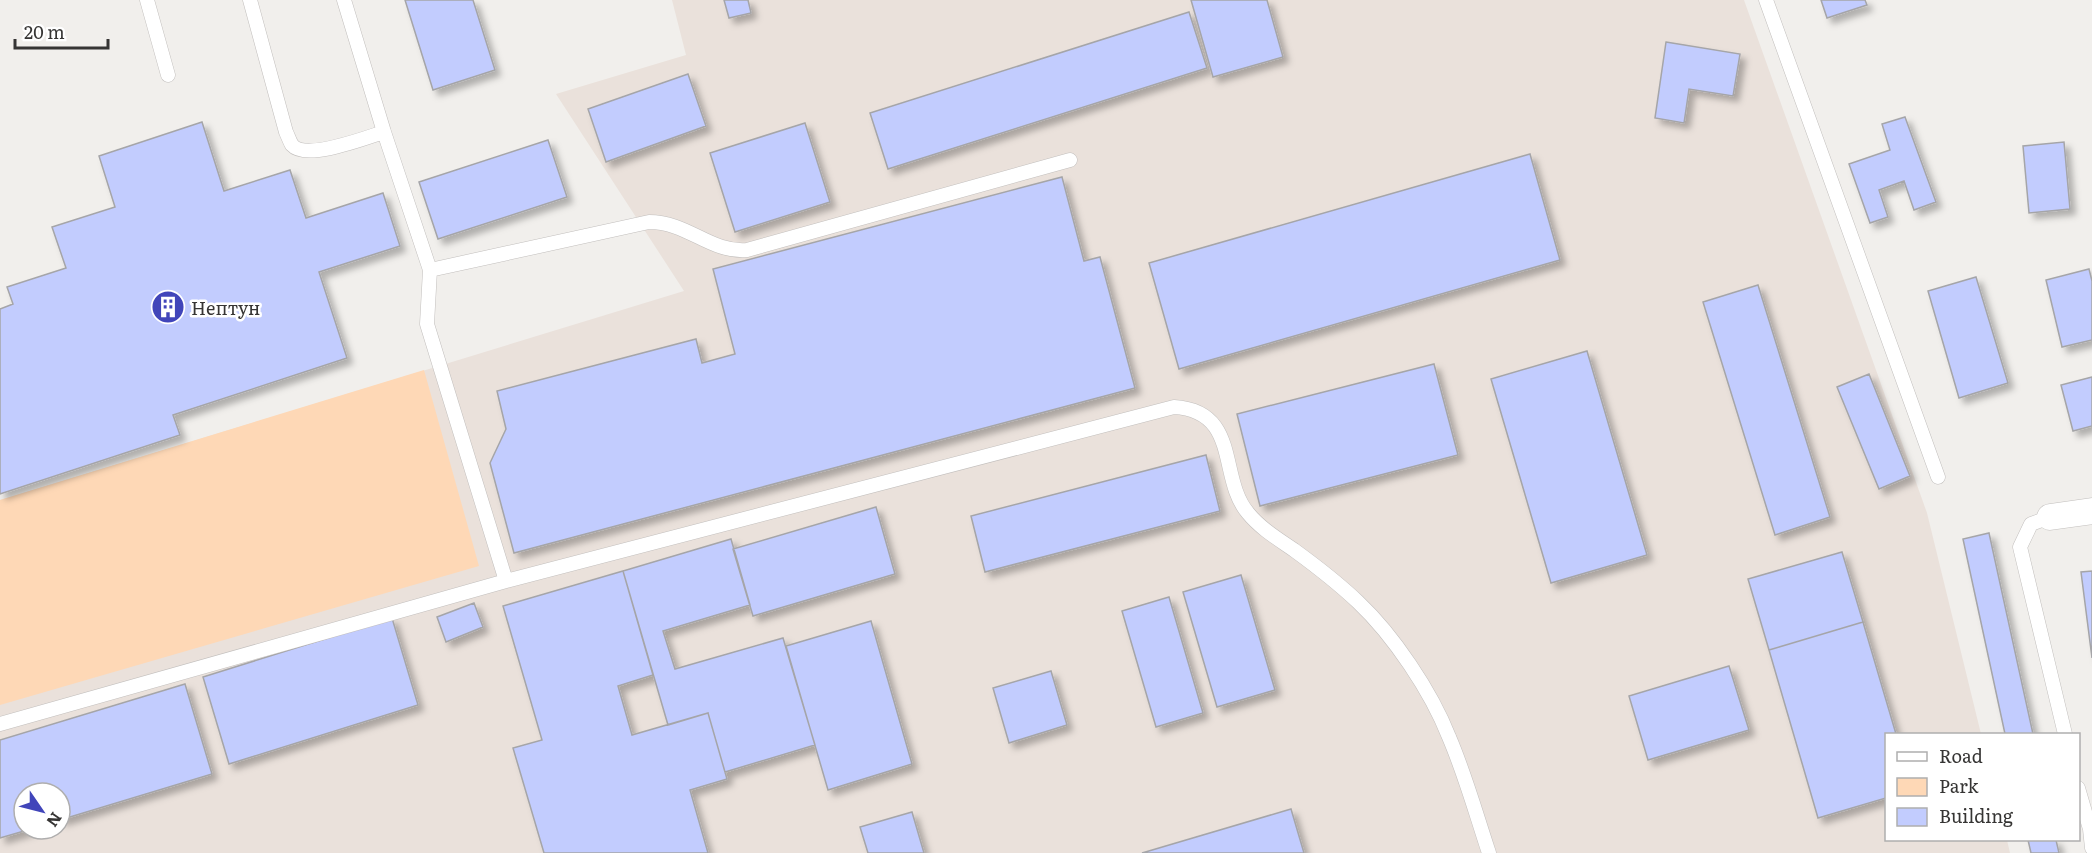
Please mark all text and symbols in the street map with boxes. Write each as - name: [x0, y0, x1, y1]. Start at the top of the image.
- scale bar: [15, 12, 108, 50]
- text: 20 m: [24, 18, 65, 45]
- building icon: Нептун: [150, 289, 186, 325]
- place label: Нептун: [191, 294, 260, 321]
- legend: [1885, 733, 2080, 841]
- text: Road: [1939, 742, 1983, 769]
- text: Park: [1939, 772, 1980, 799]
- north arrow: [12, 781, 72, 841]
- text: Building: [1939, 802, 2014, 829]
- text: N: [41, 808, 69, 833]

